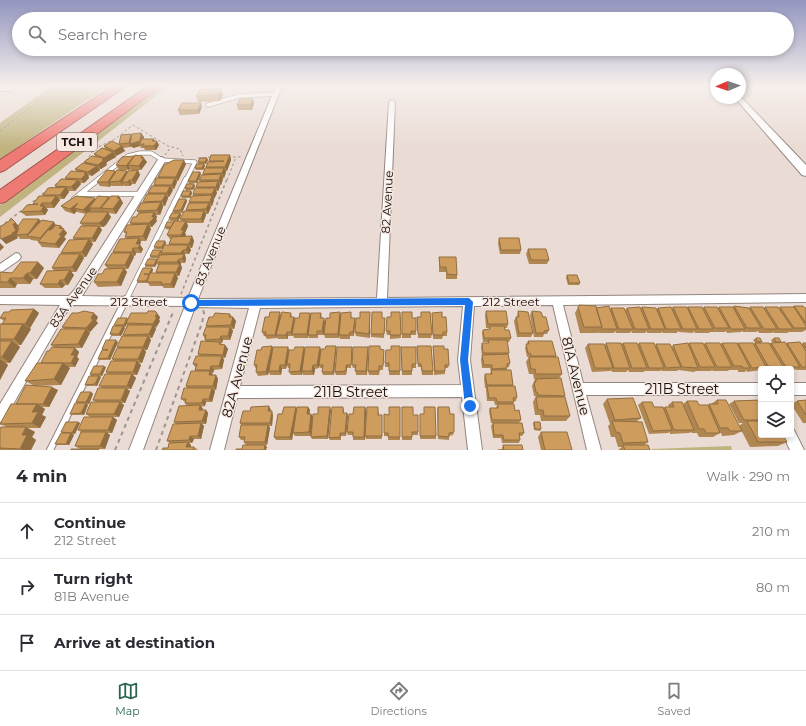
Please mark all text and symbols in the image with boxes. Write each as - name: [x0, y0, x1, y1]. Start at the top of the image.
- search box: [12, 12, 794, 56]
- icon: search: [26, 23, 48, 45]
- text: Search here: [58, 25, 147, 44]
- north arrow: [710, 68, 746, 104]
- road number: TCH 1: [57, 133, 97, 151]
- street label: 82 Avenue: [378, 170, 396, 234]
- street label: 83 Avenue: [191, 224, 229, 288]
- street label: 83A Avenue: [46, 264, 100, 330]
- street label: 212 Street: [110, 294, 168, 309]
- route start: [182, 294, 200, 312]
- street label: 212 Street: [482, 294, 540, 309]
- street label: 82A Avenue: [218, 334, 256, 420]
- street label: 81A Avenue: [558, 335, 594, 417]
- map controls: [758, 366, 794, 438]
- button: locate: [758, 366, 794, 402]
- street label: 211B Street: [645, 380, 720, 398]
- street label: 211B Street: [314, 383, 389, 401]
- route end: [461, 397, 479, 415]
- button: layers: [758, 402, 794, 438]
- text: 4 min: [16, 466, 67, 486]
- text: Walk · 290 m: [706, 468, 790, 484]
- text: Continue: [54, 513, 126, 532]
- icon: ahead: [16, 520, 38, 542]
- text: 210 m: [752, 523, 790, 539]
- text: 212 Street: [54, 532, 116, 548]
- text: Turn right: [54, 569, 133, 588]
- icon: right: [16, 576, 38, 598]
- text: 80 m: [756, 579, 790, 595]
- text: 81B Avenue: [54, 588, 129, 604]
- icon: arrive: [16, 632, 38, 654]
- text: Arrive at destination: [54, 633, 215, 652]
- tab: Map: [115, 680, 140, 718]
- tab: Directions: [371, 680, 427, 718]
- tab: Saved: [658, 680, 691, 718]

